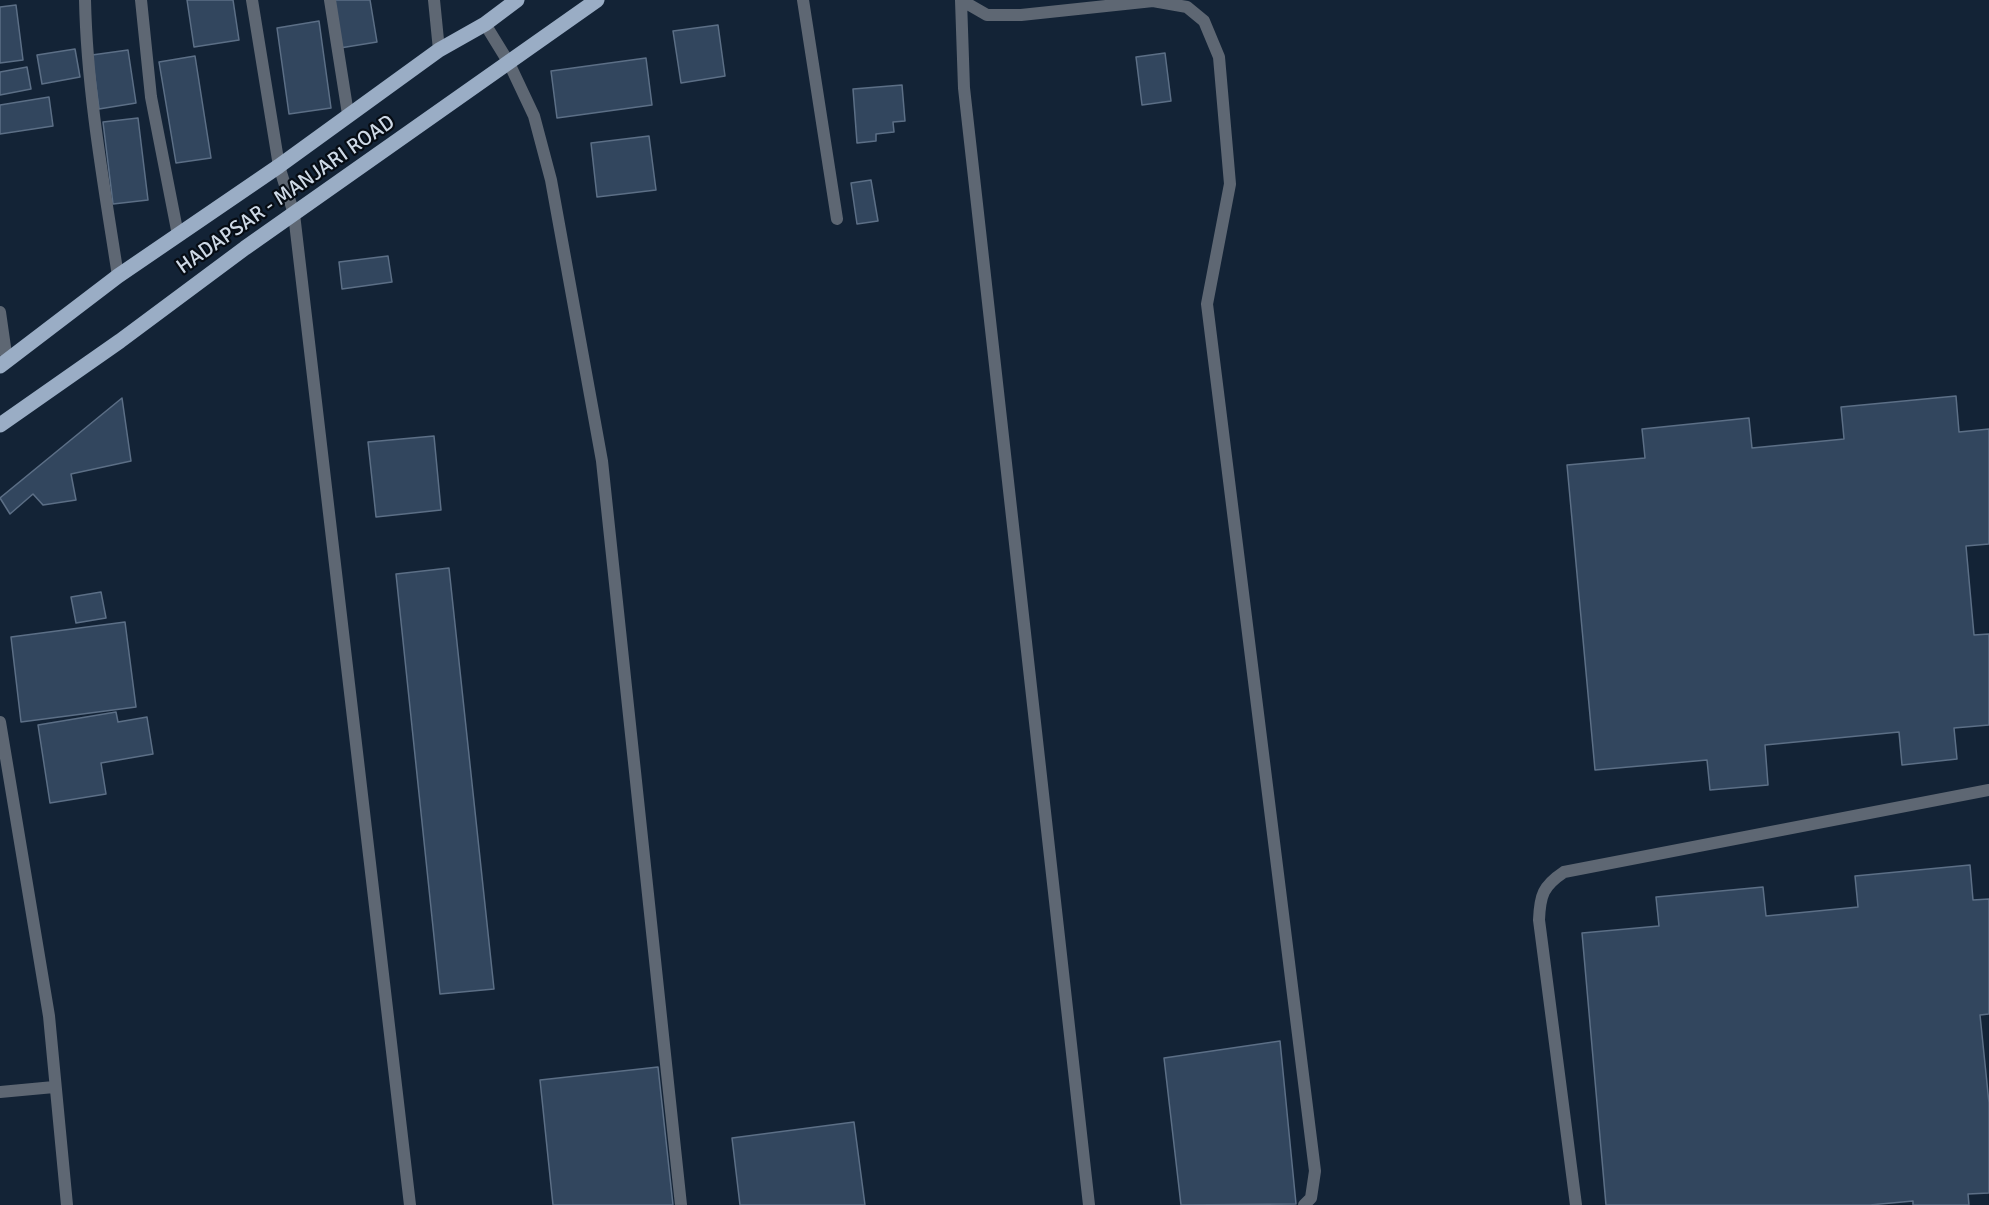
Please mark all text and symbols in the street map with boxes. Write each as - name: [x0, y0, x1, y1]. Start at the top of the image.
- street label: HADAPSAR - MANJARI ROAD: [172, 110, 400, 280]

